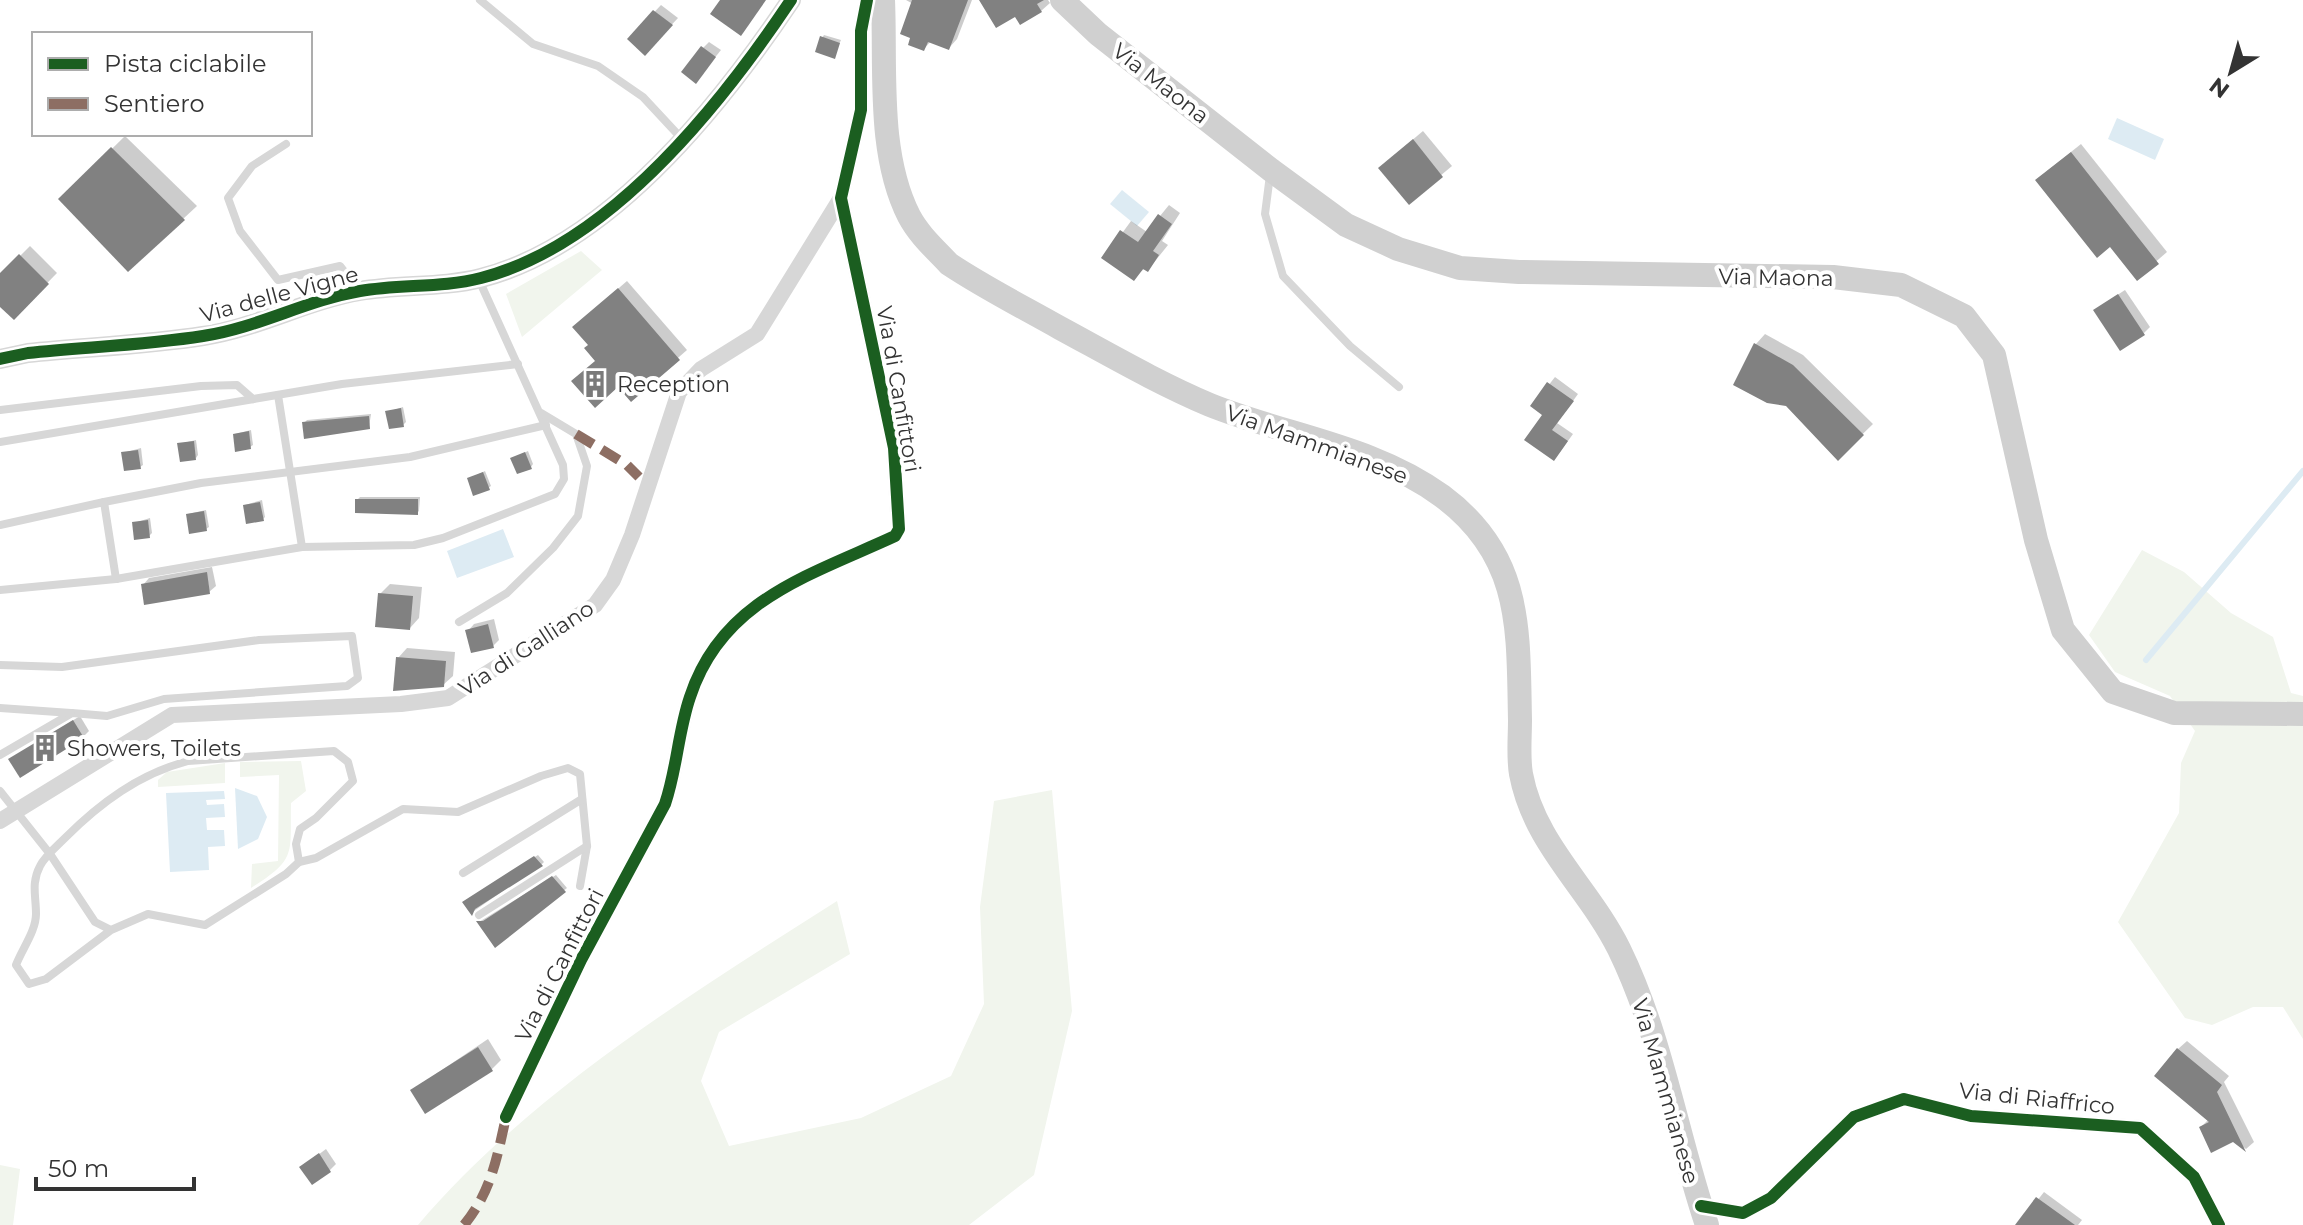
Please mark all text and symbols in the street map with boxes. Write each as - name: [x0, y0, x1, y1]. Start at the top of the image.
- legend: [32, 32, 312, 136]
- north arrow: [2191, 32, 2271, 112]
- street label: Via Maona: [1107, 37, 1214, 130]
- text: Pista ciclabile: [104, 49, 267, 78]
- text: N: [2204, 71, 2234, 104]
- text: Sentiero: [104, 89, 205, 118]
- street label: Via delle Vigne: [197, 260, 361, 329]
- street label: Via Maona: [1718, 263, 1834, 292]
- street label: Via di Canfittori: [871, 304, 926, 474]
- building icon: Reception: [580, 369, 610, 399]
- place label: Reception: [617, 371, 730, 398]
- street label: Via Mammianese: [1222, 399, 1411, 490]
- street label: Via di Galliano: [454, 595, 599, 702]
- building icon: Showers, Toilets: [30, 733, 60, 763]
- place label: Showers, Toilets: [67, 735, 241, 762]
- street label: Via di Canfittori: [509, 884, 610, 1046]
- street label: Via Mammianese: [1626, 995, 1705, 1187]
- street label: Via di Riaffrico: [1958, 1077, 2116, 1120]
- scale bar: [36, 1141, 194, 1191]
- text: 50 m: [48, 1154, 109, 1183]

